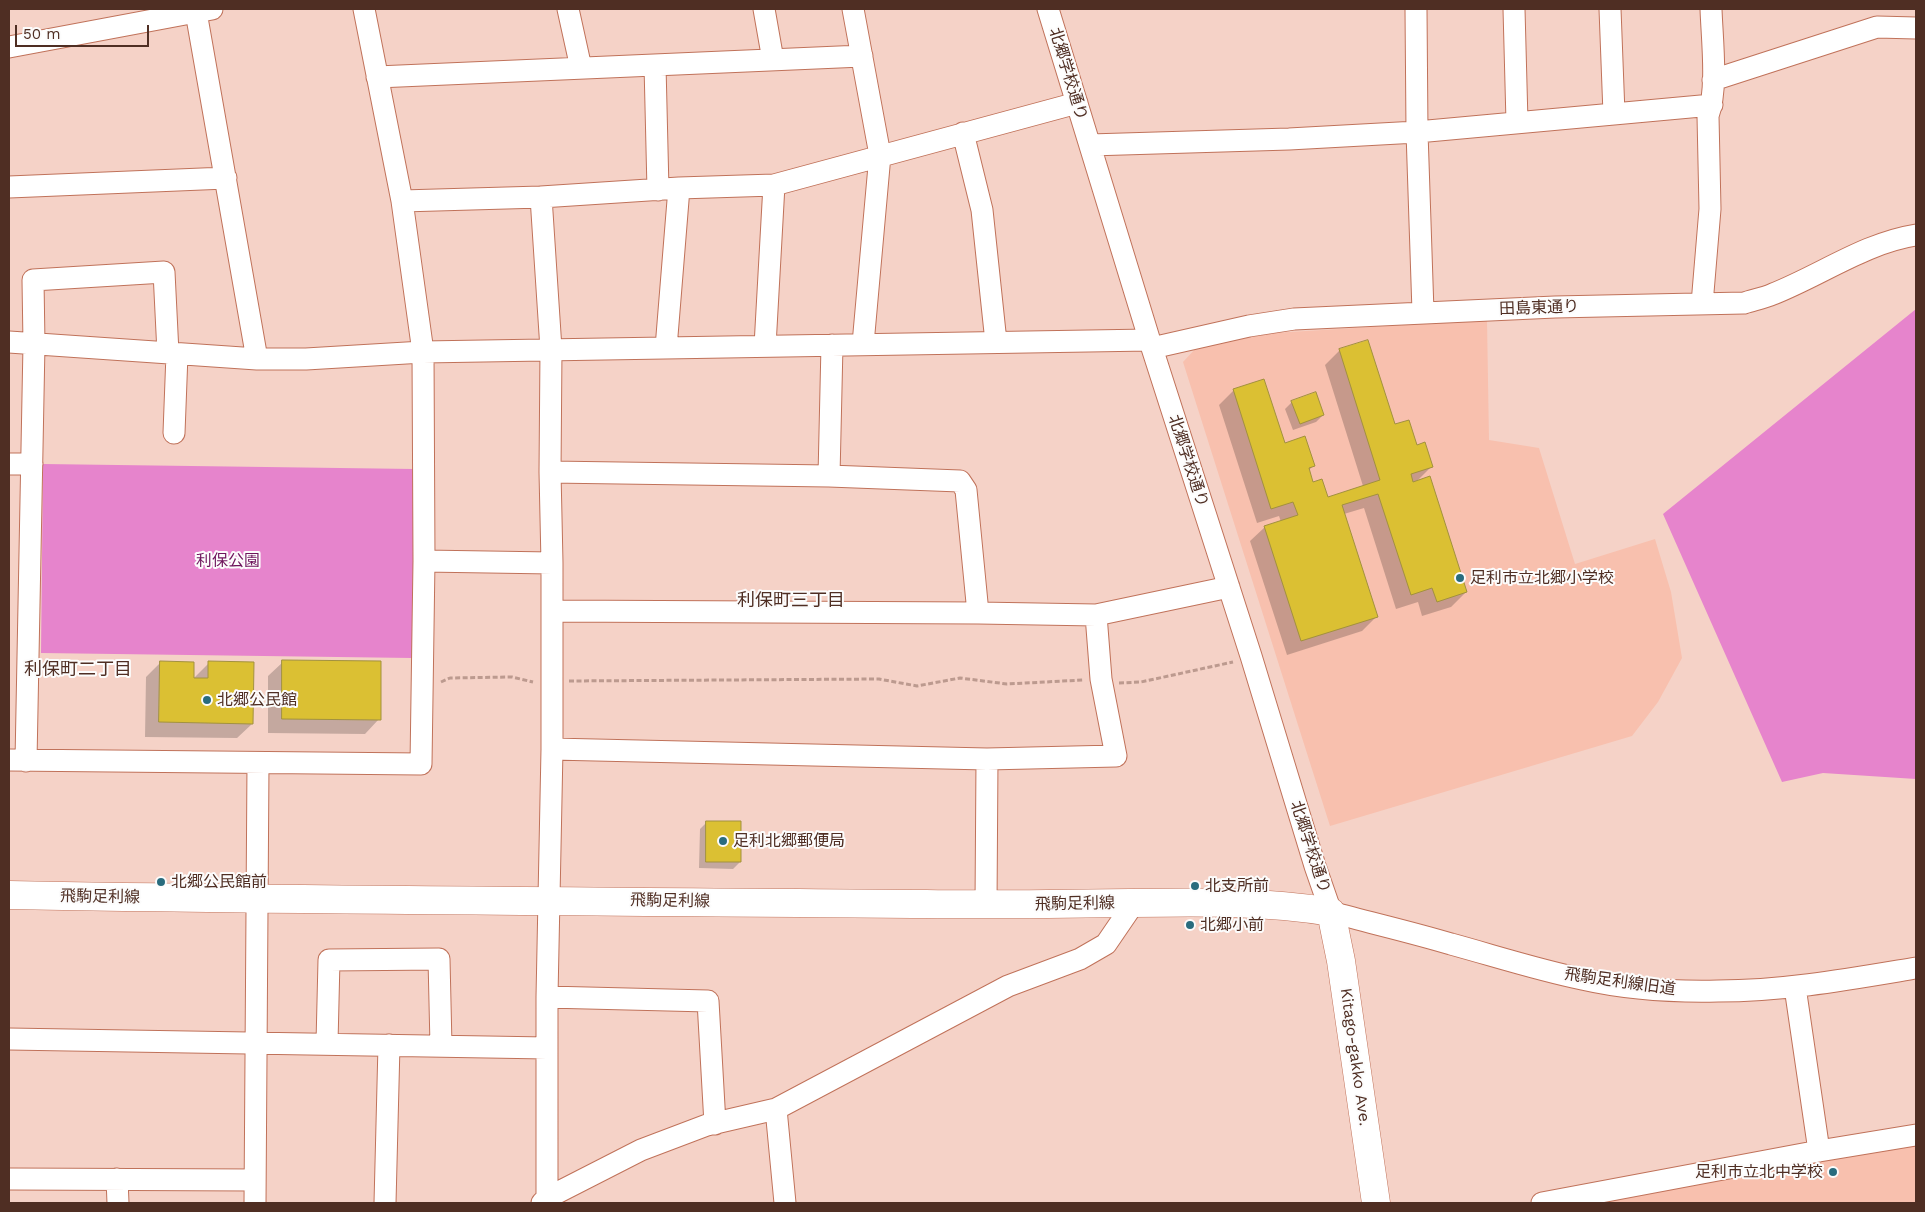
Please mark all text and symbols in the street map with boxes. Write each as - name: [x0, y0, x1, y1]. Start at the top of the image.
- scale bar: [18, 15, 151, 47]
- text: 50 m: [23, 25, 60, 43]
- street label: 北郷学校通り: [1045, 25, 1091, 123]
- street label: 田島東通り: [1499, 297, 1579, 319]
- street label: 北郷学校通り: [1164, 412, 1212, 510]
- park label: 利保公園: [196, 551, 260, 571]
- place label: 足利市立北郷小学校: [1470, 568, 1614, 588]
- marker: 足利市立北郷小学校: [1454, 572, 1466, 584]
- district label: 利保町三丁目: [737, 590, 845, 612]
- district label: 利保町二丁目: [24, 659, 132, 681]
- place label: 北郷公民館: [217, 690, 297, 710]
- marker: 北郷公民館: [201, 694, 213, 706]
- street label: 北郷学校通り: [1286, 798, 1334, 896]
- place label: 足利北郷郵便局: [733, 831, 845, 851]
- marker: 足利北郷郵便局: [717, 835, 729, 847]
- place label: 北郷公民館前: [171, 872, 267, 892]
- marker: 北郷公民館前: [155, 876, 167, 888]
- place label: 北支所前: [1205, 876, 1269, 896]
- marker: 北支所前: [1189, 880, 1201, 892]
- street label: 飛駒足利線: [60, 887, 140, 907]
- street label: 飛駒足利線: [630, 891, 710, 911]
- street label: 飛駒足利線: [1035, 894, 1115, 914]
- place label: 北郷小前: [1200, 915, 1264, 935]
- marker: 北郷小前: [1184, 919, 1196, 931]
- street label: 飛駒足利線旧道: [1563, 965, 1677, 999]
- street label: Kitago-gakko Ave.: [1336, 987, 1374, 1127]
- place label: 足利市立北中学校: [1695, 1162, 1823, 1182]
- marker: 足利市立北中学校: [1827, 1166, 1839, 1178]

